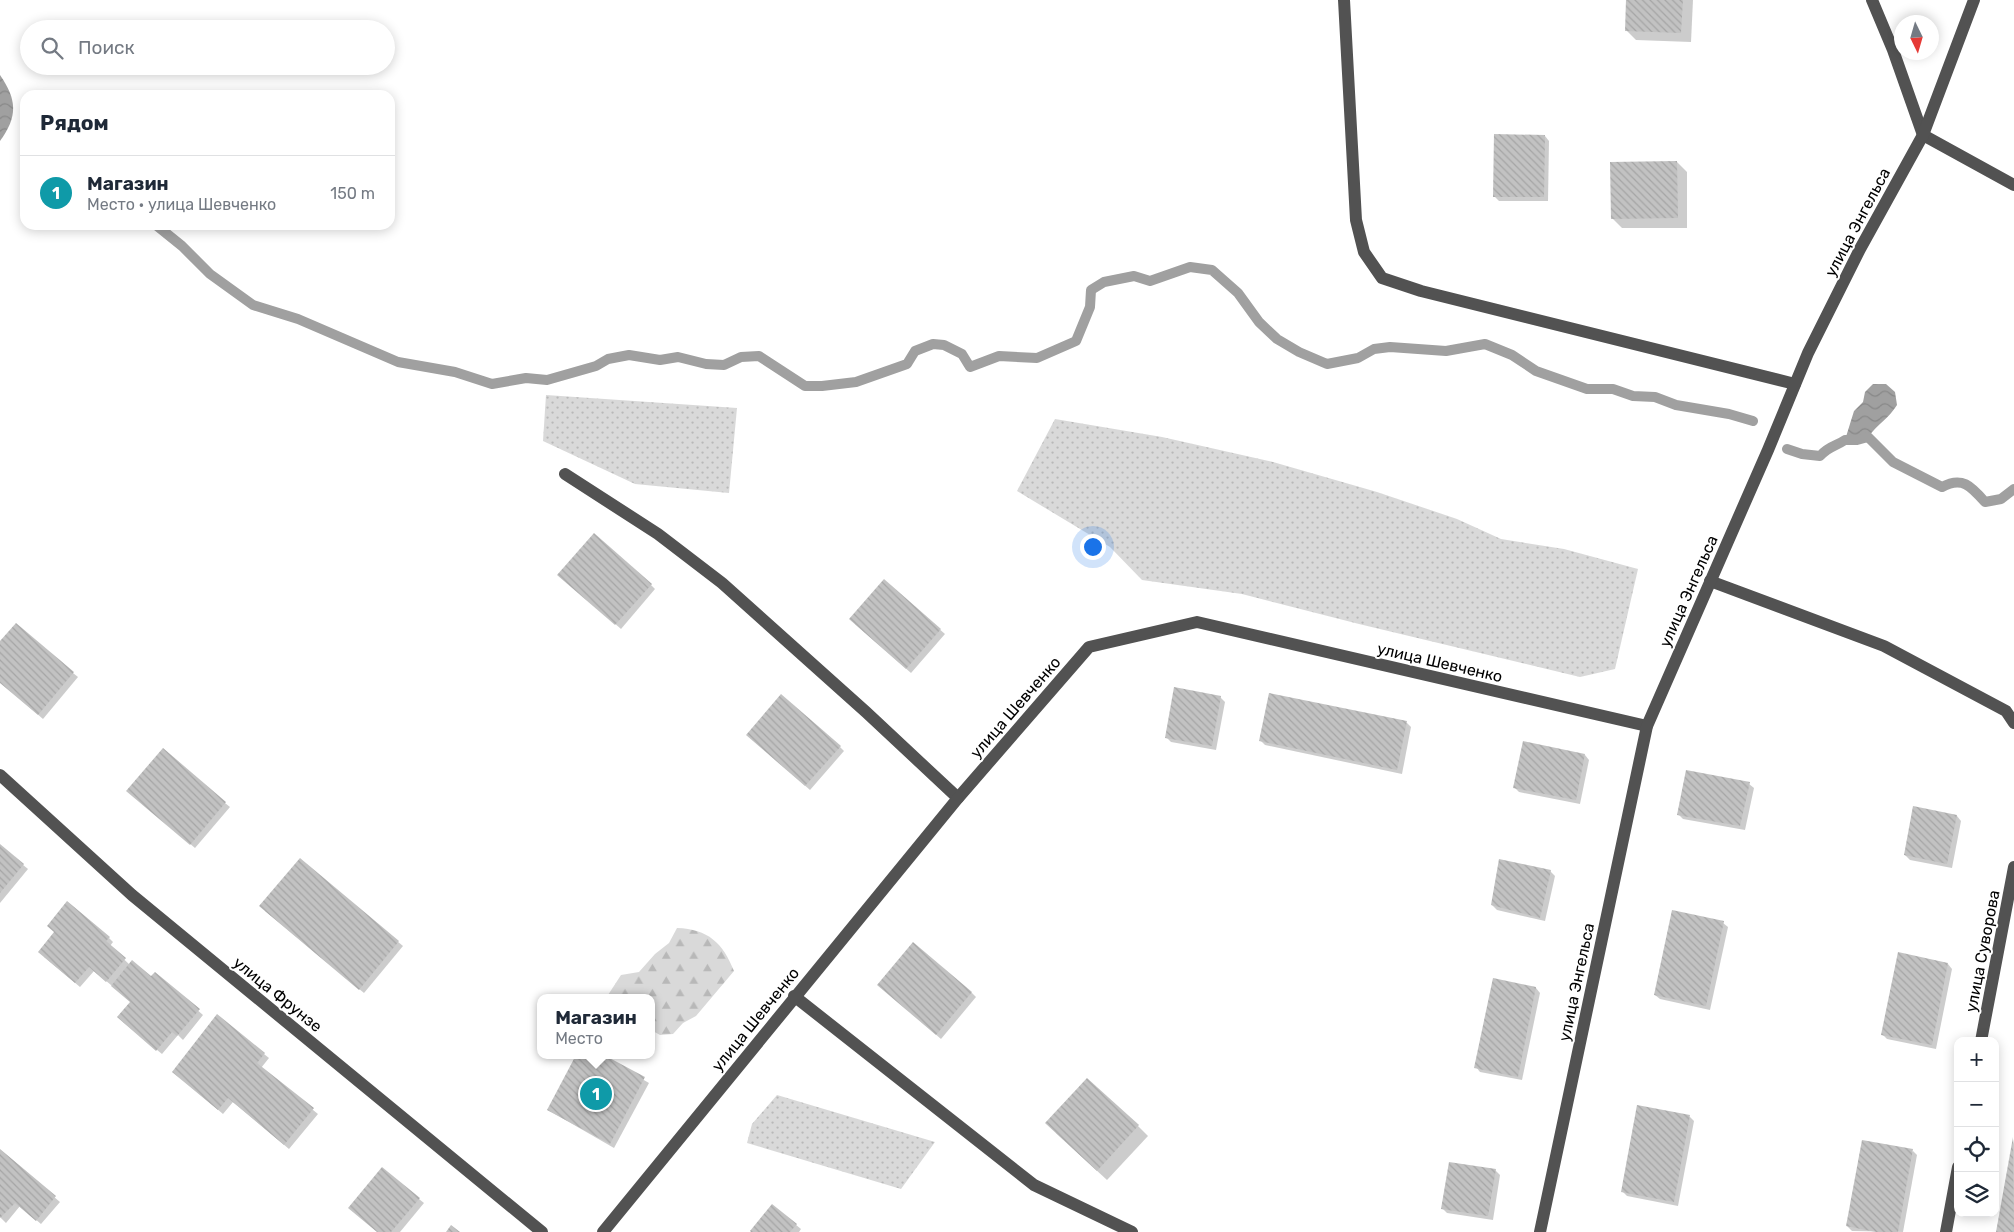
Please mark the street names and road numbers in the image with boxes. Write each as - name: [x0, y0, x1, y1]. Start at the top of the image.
- street label: улица Энгельса: [1821, 165, 1894, 280]
- street label: улица Энгельса: [1655, 532, 1722, 650]
- street label: улица Шевченко: [1375, 639, 1504, 686]
- street label: улица Шевченко: [966, 653, 1065, 762]
- street label: улица Суворова: [1961, 888, 2004, 1014]
- street label: улица Энгельса: [1555, 921, 1598, 1043]
- street label: улица Фрунзе: [230, 953, 326, 1036]
- street label: улица Шевченко: [708, 964, 803, 1075]

